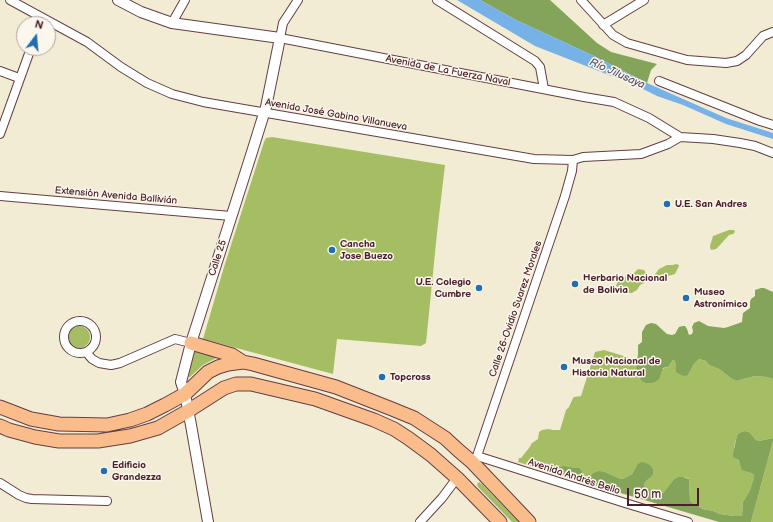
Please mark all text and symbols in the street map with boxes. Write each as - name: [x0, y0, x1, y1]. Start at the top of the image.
- north arrow: [16, 16, 56, 56]
- text: N: [33, 18, 45, 32]
- street label: Avenida de La Fuerza Naval: [385, 53, 511, 89]
- water label: Río Jilusaya: [587, 56, 647, 92]
- street label: Avenida José Gabino Villanueva: [264, 97, 408, 133]
- street label: Extensión Avenida Ballivián: [54, 185, 178, 207]
- place label: U.E. San Andres: [675, 198, 747, 210]
- marker: U.E. San Andres: [662, 199, 672, 209]
- street label: Calle 25: [207, 238, 229, 278]
- place label: Cancha Jose Buezo: [340, 238, 393, 262]
- street label: Calle 26-Ovidio Suarez Morales: [487, 239, 545, 379]
- marker: Cancha Jose Buezo: [327, 245, 337, 255]
- place label: Herbario Nacional de Bolivia: [583, 272, 667, 296]
- place label: U.E. Colegio Cumbre: [416, 276, 471, 300]
- marker: Herbario Nacional de Bolivia: [570, 279, 580, 289]
- marker: U.E. Colegio Cumbre: [474, 283, 484, 293]
- place label: Museo Astronímico: [694, 286, 748, 310]
- marker: Museo Astronímico: [681, 293, 691, 303]
- place label: Museo Nacional de Historia Natural: [572, 355, 660, 378]
- marker: Museo Nacional de Historia Natural: [559, 362, 569, 372]
- place label: Topcross: [390, 371, 431, 383]
- marker: Topcross: [377, 372, 387, 382]
- street label: Avenida Andrés Bello: [527, 456, 621, 498]
- place label: Edificio Grandezza: [112, 459, 161, 482]
- marker: Edificio Grandezza: [99, 466, 109, 476]
- scale bar: [629, 480, 701, 506]
- text: 50 m: [634, 487, 661, 502]

